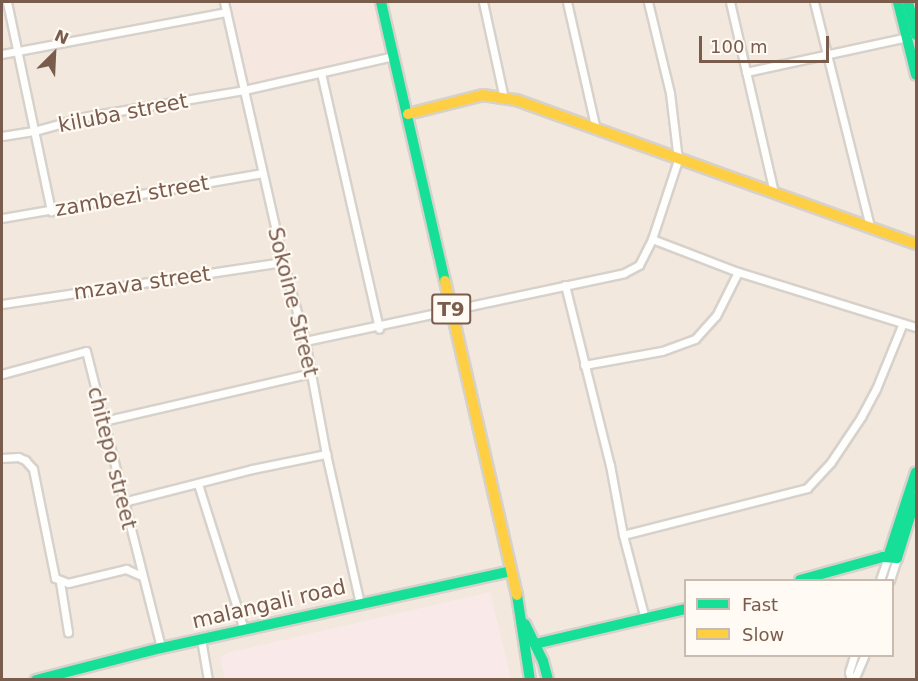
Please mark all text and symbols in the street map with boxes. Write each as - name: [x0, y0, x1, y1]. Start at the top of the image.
- north arrow: [24, 24, 84, 84]
- scale bar: [702, 24, 832, 62]
- text: N: [52, 26, 71, 48]
- text: 100 m: [710, 36, 768, 57]
- street label: kiluba street: [56, 88, 190, 138]
- street label: zambezi street: [53, 170, 211, 222]
- street label: Sokoine Street: [262, 225, 324, 379]
- street label: mzava street: [72, 261, 212, 305]
- road number: T9: [430, 292, 472, 326]
- street label: chitepo street: [82, 384, 142, 532]
- street label: malangali road: [190, 574, 348, 634]
- legend: [684, 579, 894, 657]
- text: Fast: [742, 594, 778, 615]
- text: Slow: [742, 624, 784, 645]

